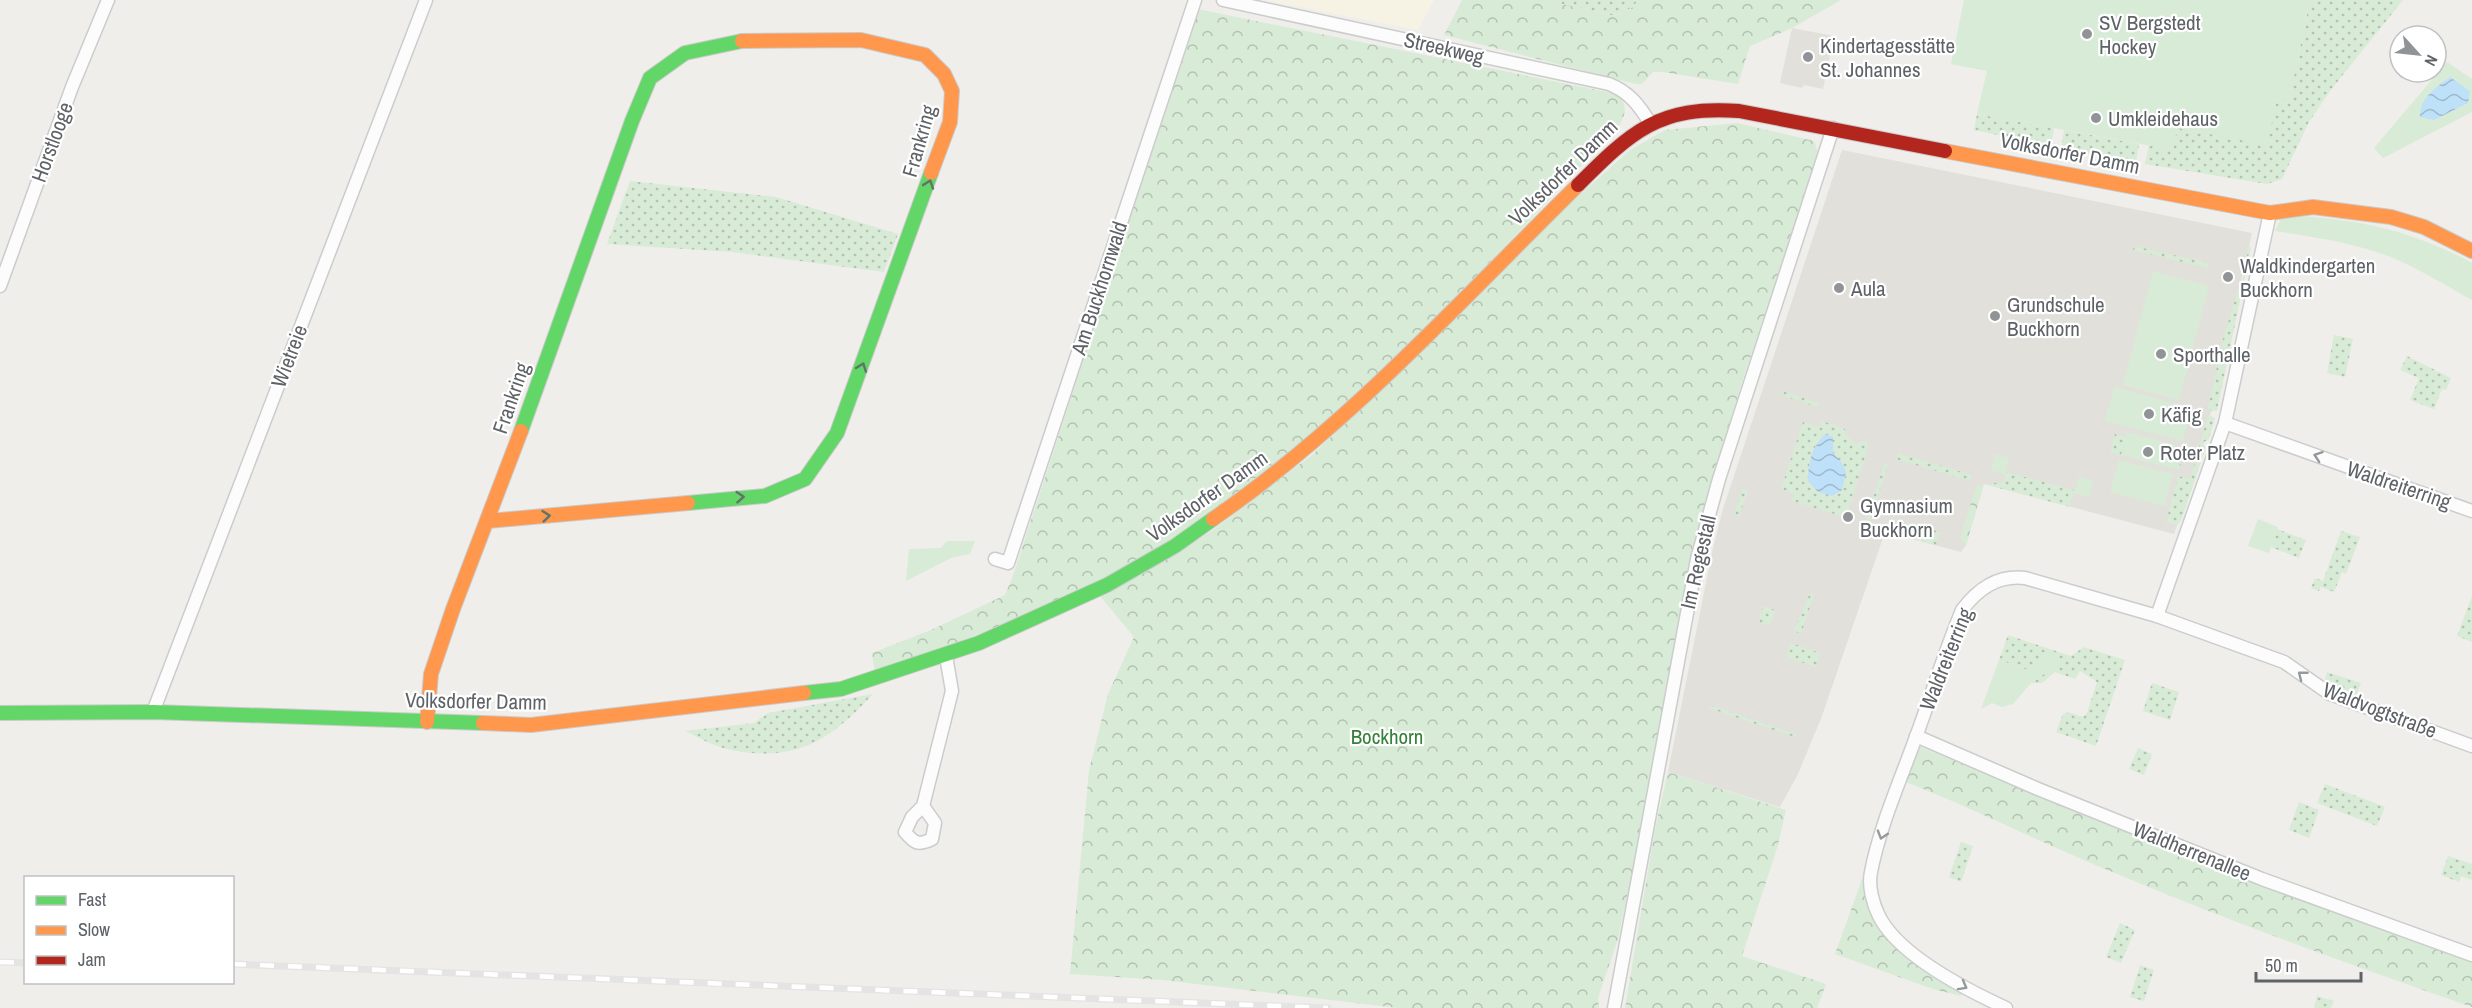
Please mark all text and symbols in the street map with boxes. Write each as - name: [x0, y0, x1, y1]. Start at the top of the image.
- place label: SV Bergstedt Hockey: [2099, 8, 2201, 61]
- north arrow: [2388, 24, 2448, 84]
- street label: Streekweg: [1401, 25, 1487, 71]
- marker: SV Bergstedt Hockey: [2080, 27, 2094, 41]
- place label: Kindertagesstätte St. Johannes: [1820, 31, 1955, 84]
- marker: Kindertagesstätte St. Johannes: [1801, 50, 1815, 64]
- text: N: [2419, 52, 2443, 70]
- street label: Horstlooge: [24, 98, 80, 186]
- street label: Frankring: [895, 101, 943, 180]
- place label: Umkleidehaus: [2108, 104, 2218, 133]
- marker: Umkleidehaus: [2089, 111, 2103, 125]
- street label: Volksdorfer Damm: [1502, 112, 1624, 232]
- street label: Volksdorfer Damm: [1998, 125, 2142, 181]
- one-way arrow: [922, 179, 935, 190]
- street label: Am Buckhornwald: [1063, 218, 1134, 359]
- place label: Waldkindergarten Buckhorn: [2240, 251, 2375, 304]
- marker: Waldkindergarten Buckhorn: [2221, 270, 2235, 284]
- place label: Aula: [1850, 274, 1886, 303]
- marker: Aula: [1832, 281, 1846, 295]
- place label: Grundschule Buckhorn: [2007, 290, 2105, 343]
- marker: Grundschule Buckhorn: [1988, 309, 2002, 323]
- street label: Wietreie: [264, 320, 314, 392]
- place label: Sporthalle: [2173, 340, 2251, 369]
- marker: Sporthalle: [2154, 347, 2168, 361]
- street label: Frankring: [485, 358, 537, 438]
- one-way arrow: [854, 362, 867, 373]
- place label: Käfig: [2161, 400, 2202, 429]
- marker: Käfig: [2142, 407, 2156, 421]
- place label: Roter Platz: [2160, 438, 2246, 467]
- street label: Volksdorfer Damm: [1141, 444, 1273, 548]
- marker: Roter Platz: [2141, 445, 2155, 459]
- one-way arrow: [2313, 451, 2324, 464]
- street label: Waldreiterring: [2343, 454, 2455, 517]
- one-way arrow: [736, 491, 745, 504]
- place label: Gymnasium Buckhorn: [1860, 491, 1953, 544]
- one-way arrow: [541, 510, 550, 523]
- marker: Gymnasium Buckhorn: [1841, 510, 1855, 524]
- street label: Im Regestall: [1673, 512, 1723, 612]
- street label: Waldreiterring: [1912, 603, 1980, 715]
- one-way arrow: [2298, 672, 2309, 683]
- street label: Waldvogtstraße: [2319, 675, 2441, 745]
- street label: Volksdorfer Damm: [405, 685, 547, 717]
- park label: Bockhorn: [1351, 722, 1423, 751]
- street label: Waldherrenallee: [2129, 814, 2255, 888]
- one-way arrow: [1877, 829, 1889, 840]
- legend: [24, 876, 234, 984]
- text: Fast: [78, 887, 106, 912]
- text: Slow: [78, 917, 110, 942]
- scale bar: [2256, 945, 2361, 983]
- text: Jam: [78, 947, 106, 972]
- text: 50 m: [2265, 953, 2298, 978]
- one-way arrow: [1957, 979, 1967, 990]

